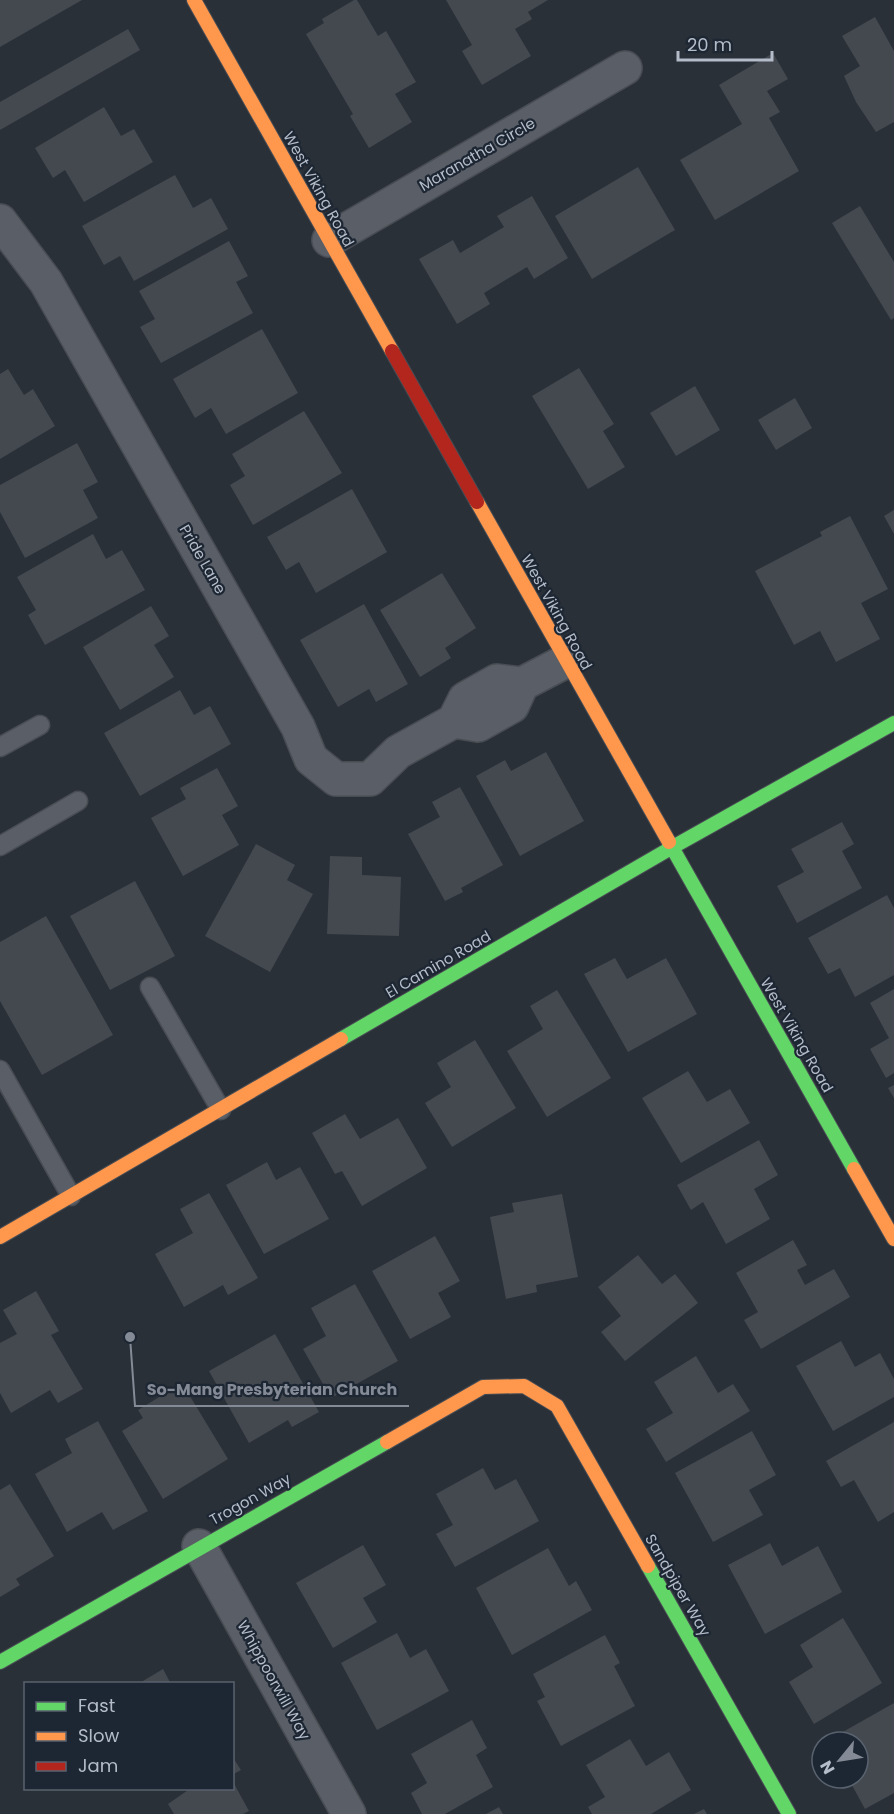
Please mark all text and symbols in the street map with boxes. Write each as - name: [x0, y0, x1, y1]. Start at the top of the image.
- scale bar: [678, 24, 772, 62]
- text: 20 m: [687, 32, 732, 57]
- street label: Maranatha Circle: [415, 112, 539, 196]
- street label: West Viking Road: [278, 127, 360, 251]
- street label: Pride Lane: [175, 520, 231, 598]
- street label: West Viking Road: [516, 550, 598, 674]
- street label: El Camino Road: [381, 925, 495, 1003]
- street label: West Viking Road: [756, 974, 838, 1096]
- callout: So-Mang Presbyterian Church: [135, 1372, 409, 1406]
- text: So-Mang Presbyterian Church: [147, 1378, 397, 1401]
- street label: Trogon Way: [206, 1468, 295, 1530]
- street label: Sandpiper Way: [640, 1530, 716, 1640]
- street label: Whippoorwill Way: [232, 1616, 316, 1744]
- legend: [24, 1682, 234, 1790]
- text: Fast: [78, 1693, 115, 1718]
- text: Slow: [78, 1723, 120, 1748]
- north arrow: [810, 1730, 870, 1790]
- text: Jam: [78, 1753, 118, 1778]
- text: N: [814, 1756, 840, 1778]

